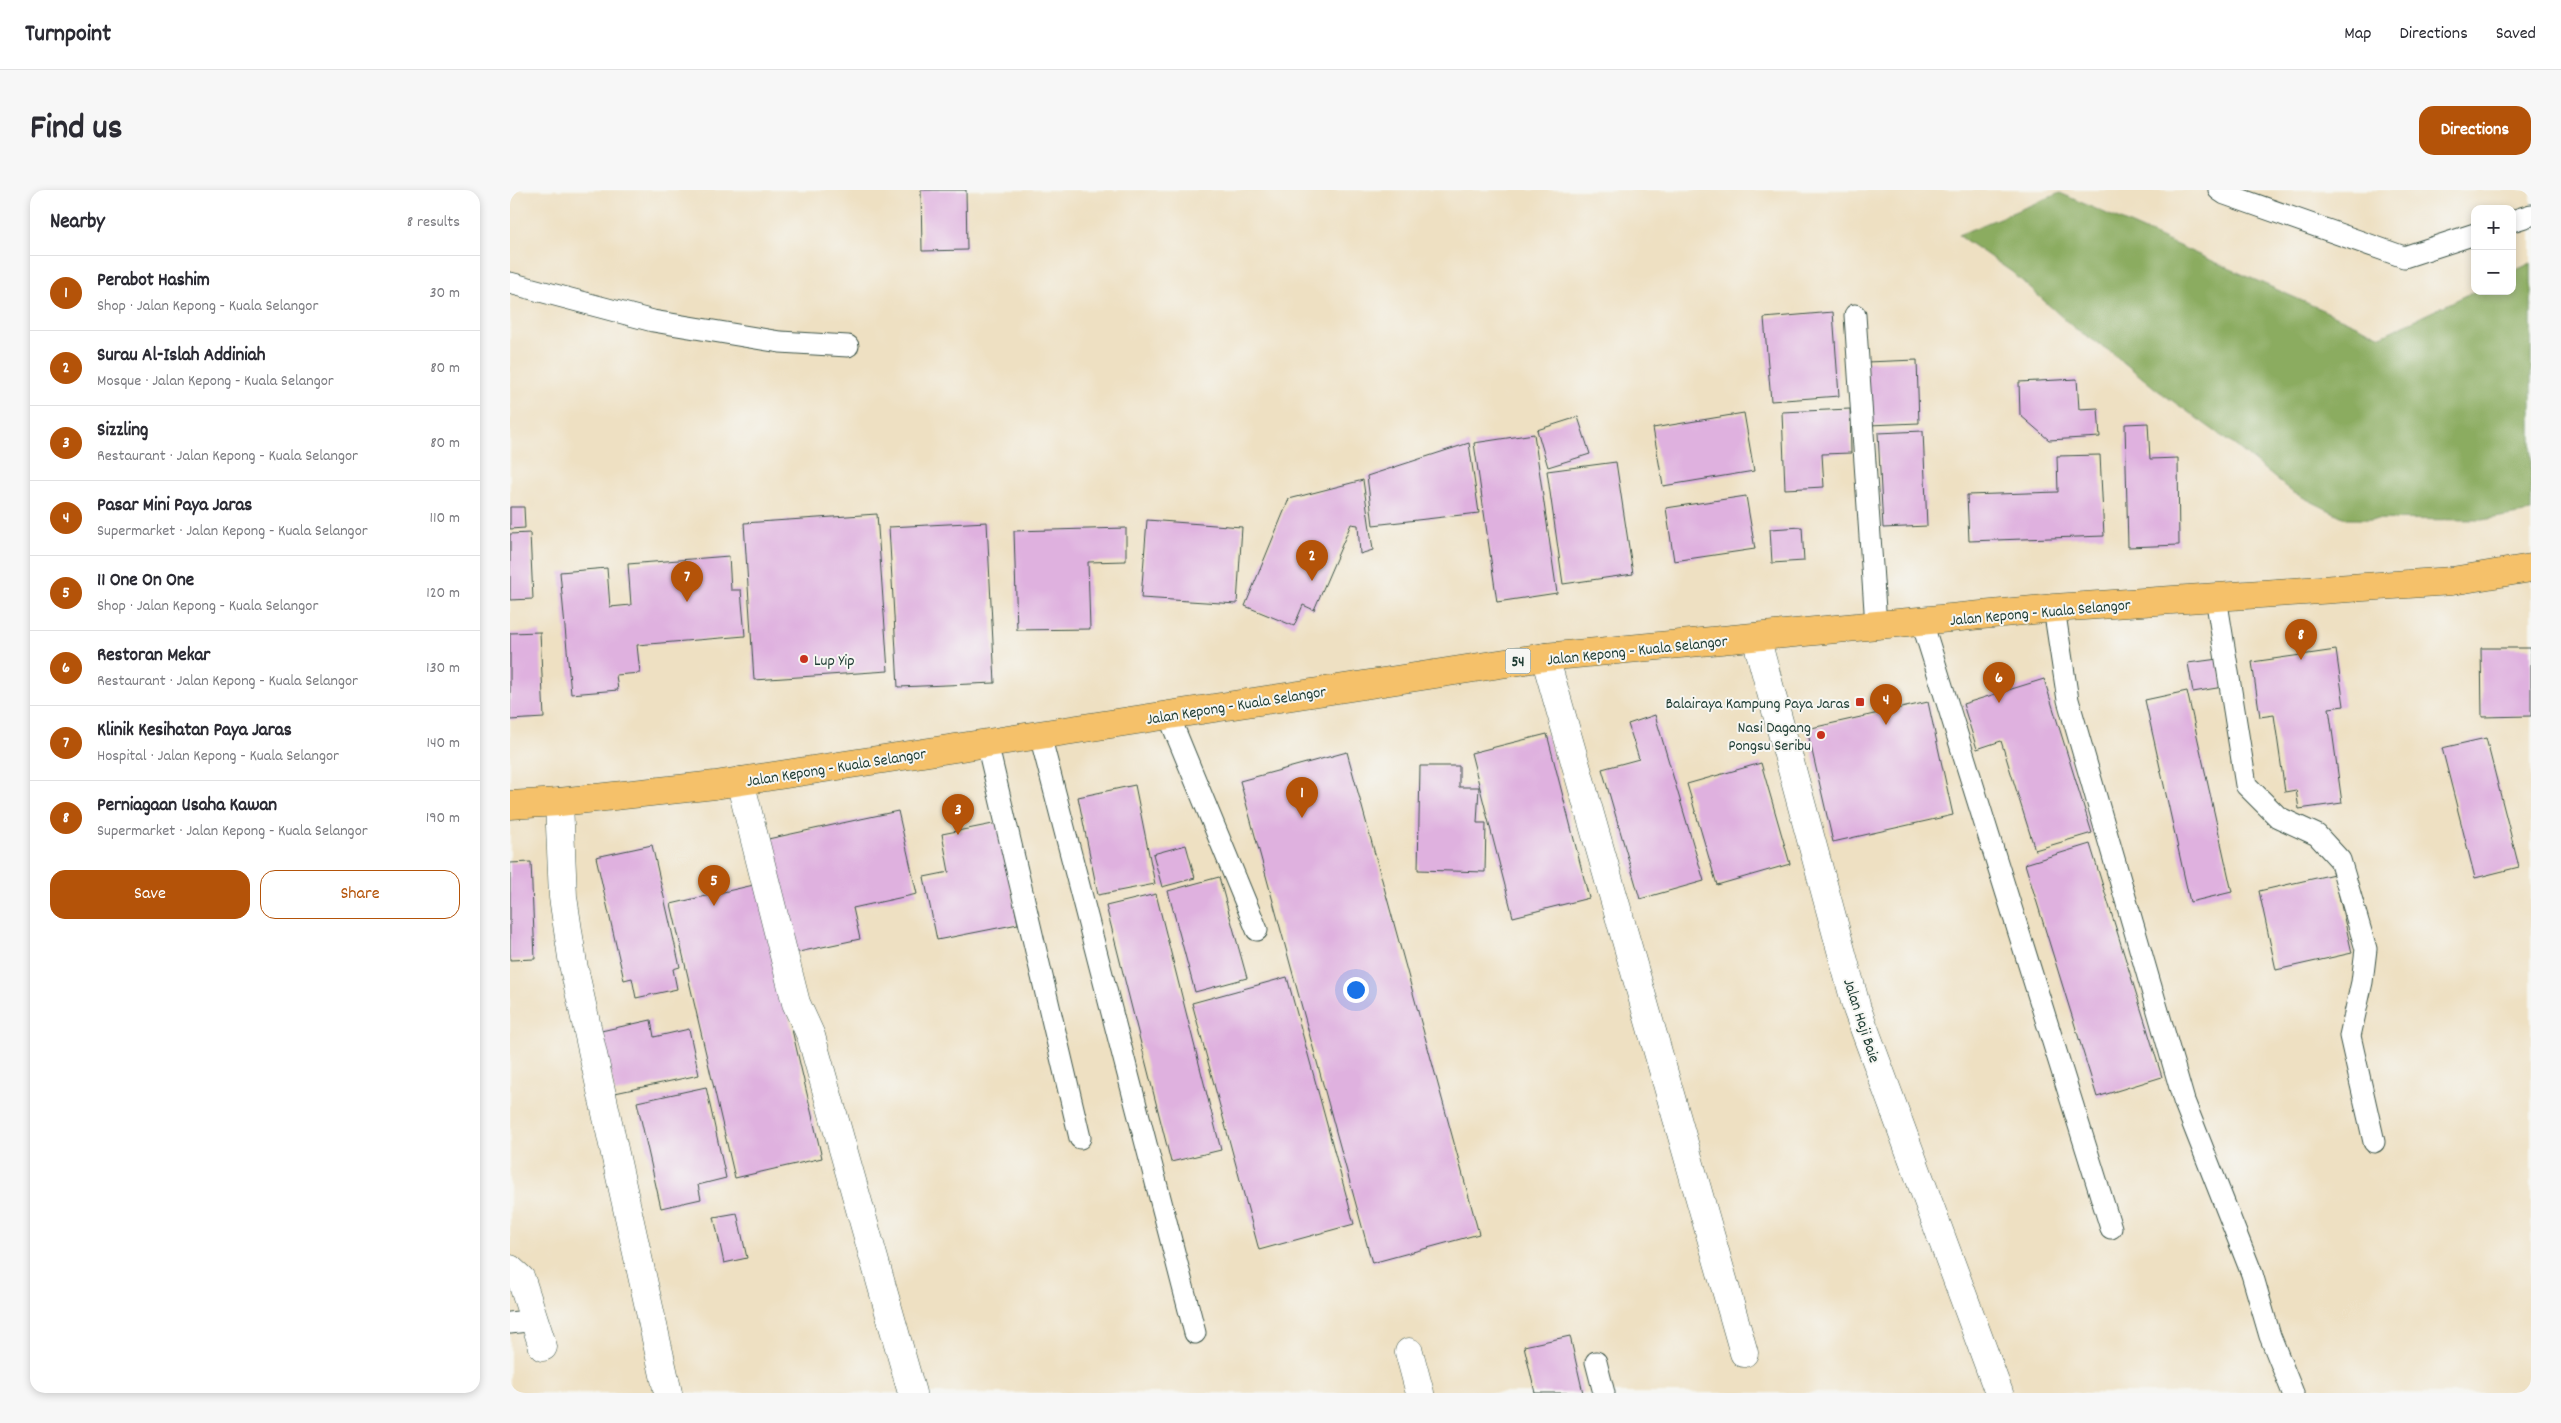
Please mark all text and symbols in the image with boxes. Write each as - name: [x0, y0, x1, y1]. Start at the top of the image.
- text: Turnpoint: [25, 18, 111, 52]
- text: Map: [2344, 22, 2371, 47]
- text: Directions: [2399, 22, 2468, 47]
- text: Saved: [2496, 22, 2536, 47]
- text: Find us: [30, 105, 122, 155]
- button: Directions: [2419, 106, 2531, 155]
- map controls: [2471, 205, 2516, 295]
- button: +: [2471, 205, 2516, 250]
- text: Nearby: [50, 208, 105, 238]
- text: 8 results: [407, 211, 460, 234]
- button: −: [2471, 250, 2516, 295]
- text: Perabot Hashim: [97, 268, 210, 295]
- text: 1: [64, 282, 68, 305]
- text: 30 m: [430, 282, 460, 305]
- text: Shop · Jalan Kepong - Kuala Selangor: [97, 295, 318, 318]
- text: Surau Al-Islah Addiniah: [97, 343, 265, 370]
- text: 2: [63, 357, 70, 380]
- text: 80 m: [430, 357, 460, 380]
- text: Mosque · Jalan Kepong - Kuala Selangor: [97, 370, 334, 393]
- text: Sizzling: [97, 418, 148, 445]
- text: 3: [62, 432, 70, 455]
- text: 80 m: [430, 432, 460, 455]
- text: Restaurant · Jalan Kepong - Kuala Selangor: [97, 445, 358, 468]
- text: Pasar Mini Paya Jaras: [97, 493, 252, 520]
- text: 4: [63, 507, 69, 530]
- text: 110 m: [430, 507, 460, 530]
- text: Supermarket · Jalan Kepong - Kuala Selangor: [97, 520, 368, 543]
- pin: 2: [1296, 540, 1328, 581]
- pin: 7: [671, 561, 703, 602]
- text: 11 One On One: [97, 568, 194, 595]
- text: 5: [62, 582, 70, 605]
- text: 120 m: [426, 582, 460, 605]
- street label: Jalan Kepong - Kuala Selangor: [1949, 594, 2132, 633]
- text: Shop · Jalan Kepong - Kuala Selangor: [97, 595, 318, 618]
- pin: 8: [2285, 619, 2317, 660]
- street label: Jalan Kepong - Kuala Selangor: [1546, 631, 1729, 672]
- text: Restoran Mekar: [97, 643, 210, 670]
- road number: 54: [1506, 648, 1530, 674]
- place label: Lup Yip: [814, 650, 855, 673]
- marker: Lup Yip: [798, 653, 810, 665]
- text: 6: [62, 657, 70, 680]
- text: 130 m: [426, 657, 460, 680]
- pin: 6: [1983, 662, 2015, 703]
- text: Restaurant · Jalan Kepong - Kuala Selangor: [97, 670, 358, 693]
- street label: Jalan Kepong - Kuala Selangor: [1145, 681, 1328, 732]
- pin: 4: [1870, 684, 1902, 725]
- place label: Balairaya Kampung Paya Jaras: [1665, 693, 1850, 716]
- marker: Balairaya Kampung Paya Jaras: [1854, 696, 1866, 708]
- place label: Nasi Dagang Pongsu Seribu: [1728, 717, 1811, 758]
- text: Klinik Kesihatan Paya Jaras: [97, 718, 292, 745]
- marker: Nasi Dagang Pongsu Seribu: [1815, 729, 1827, 741]
- text: 7: [63, 732, 69, 755]
- text: 140 m: [426, 732, 460, 755]
- street label: Jalan Kepong - Kuala Selangor: [745, 743, 928, 794]
- text: Hospital · Jalan Kepong - Kuala Selangor: [97, 745, 339, 768]
- pin: 1: [1286, 777, 1318, 818]
- text: Perniagaan Usaha Kawan: [97, 793, 277, 820]
- pin: 3: [942, 794, 974, 835]
- text: 8: [63, 807, 69, 830]
- text: 190 m: [426, 807, 460, 830]
- text: Supermarket · Jalan Kepong - Kuala Selangor: [97, 820, 368, 843]
- pin: 5: [698, 865, 730, 906]
- button: Save: [50, 870, 250, 919]
- button: Share: [260, 870, 460, 919]
- street label: Jalan Haji Baie: [1836, 976, 1885, 1066]
- your location: [1343, 977, 1369, 1003]

